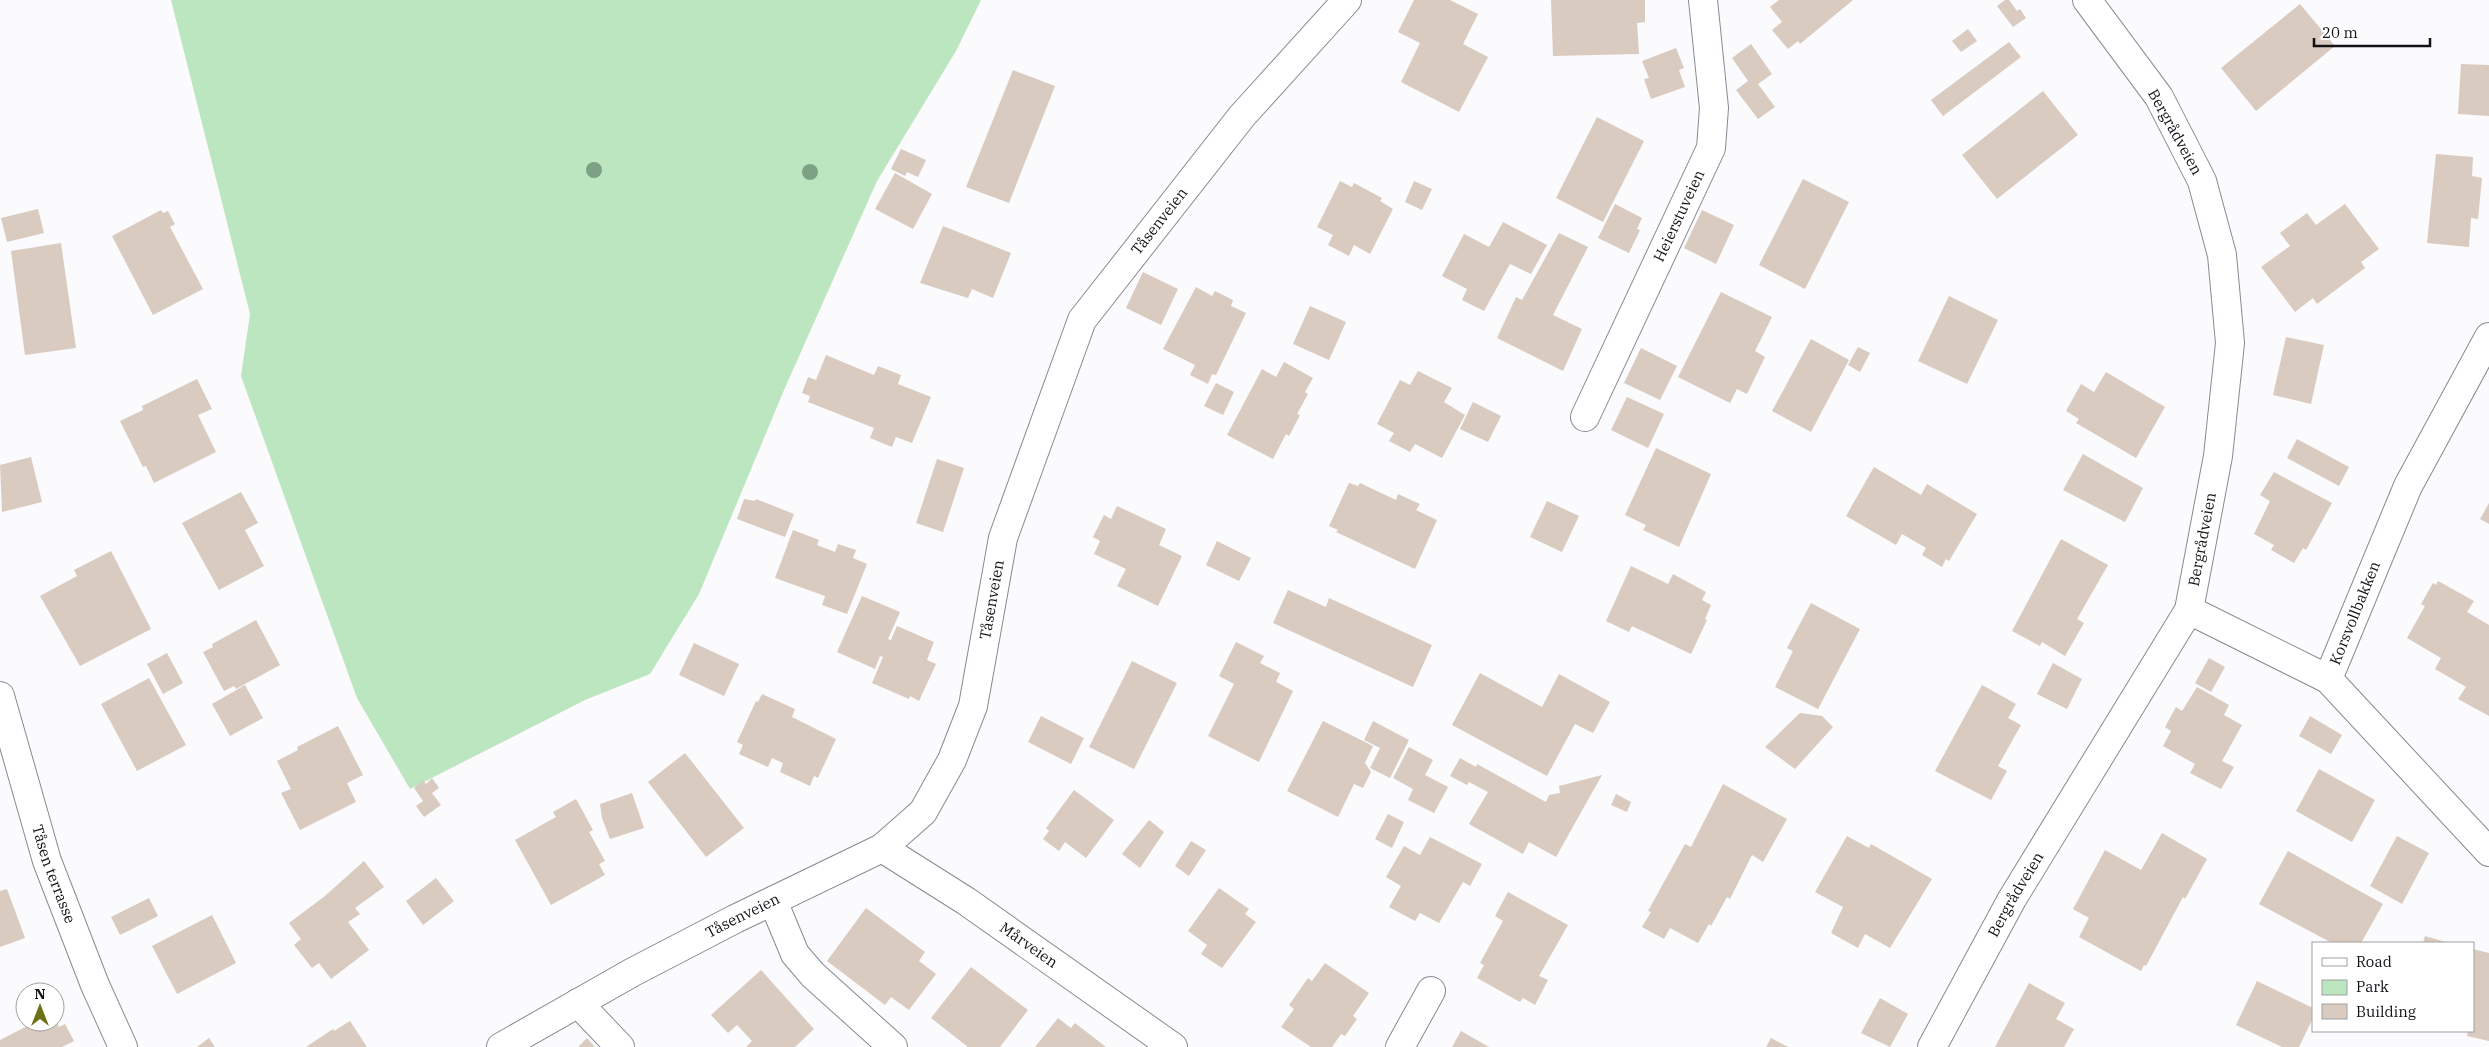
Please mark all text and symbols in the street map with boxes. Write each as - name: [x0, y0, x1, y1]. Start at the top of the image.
- scale bar: [2314, 15, 2430, 47]
- text: 20 m: [2322, 23, 2358, 42]
- street label: Bergrådveien: [2144, 86, 2207, 178]
- street label: Heierstuveien: [1649, 166, 1709, 265]
- street label: Tåsenveien: [1127, 183, 1192, 259]
- street label: Bergrådveien: [2184, 490, 2220, 588]
- street label: Tåsenveien: [975, 558, 1008, 641]
- street label: Korsvollbakken: [2325, 558, 2384, 667]
- street label: Tåsen terrasse: [28, 822, 80, 926]
- street label: Bergrådveien: [1983, 848, 2048, 940]
- street label: Tåsenveien: [702, 889, 783, 942]
- street label: Mårveien: [996, 918, 1062, 972]
- legend: [2312, 942, 2474, 1032]
- text: Road: [2356, 952, 2392, 971]
- text: Park: [2356, 977, 2389, 996]
- north arrow: [15, 982, 65, 1032]
- text: N: [34, 985, 46, 1003]
- text: Building: [2356, 1002, 2416, 1021]

